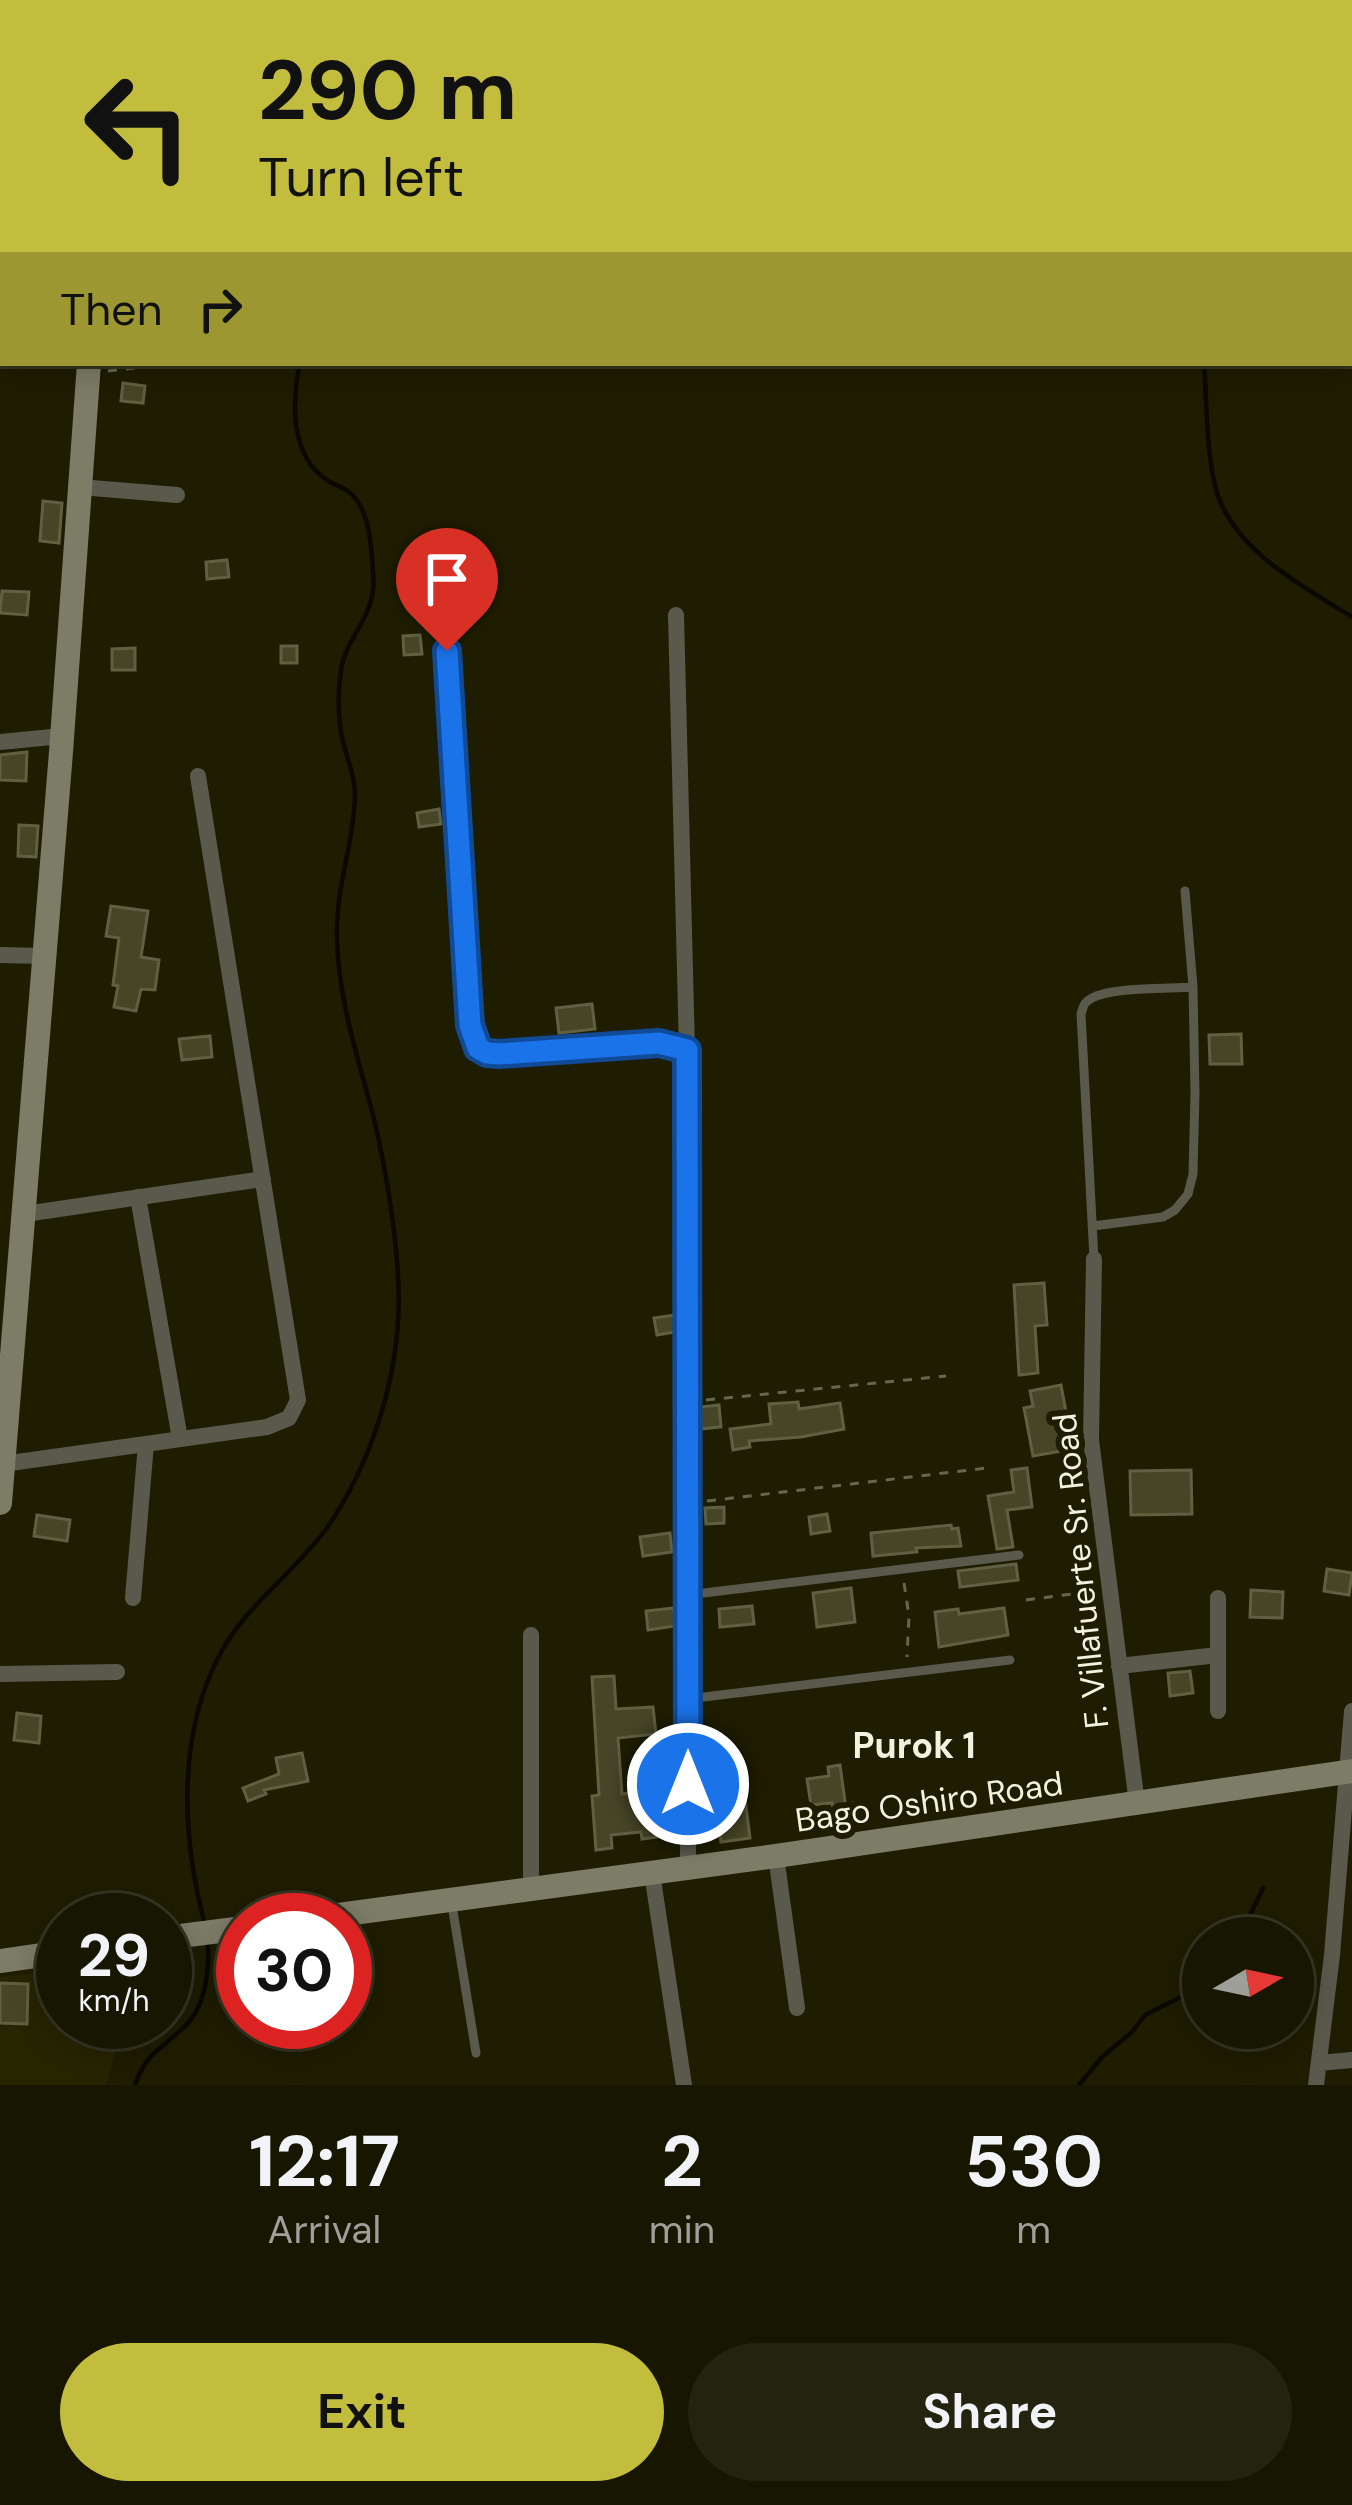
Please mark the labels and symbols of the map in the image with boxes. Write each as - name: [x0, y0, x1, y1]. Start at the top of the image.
- pin: [396, 528, 498, 651]
- street label: F. Villafuerte Sr. Road: [1043, 1411, 1118, 1731]
- position arrow: [625, 1721, 751, 1847]
- district label: Purok 1: [852, 1722, 976, 1769]
- street label: Bago Oshiro Road: [793, 1761, 1066, 1842]
- speed limit sign: 30: [216, 1893, 372, 2049]
- north arrow: [1182, 1917, 1314, 2049]

